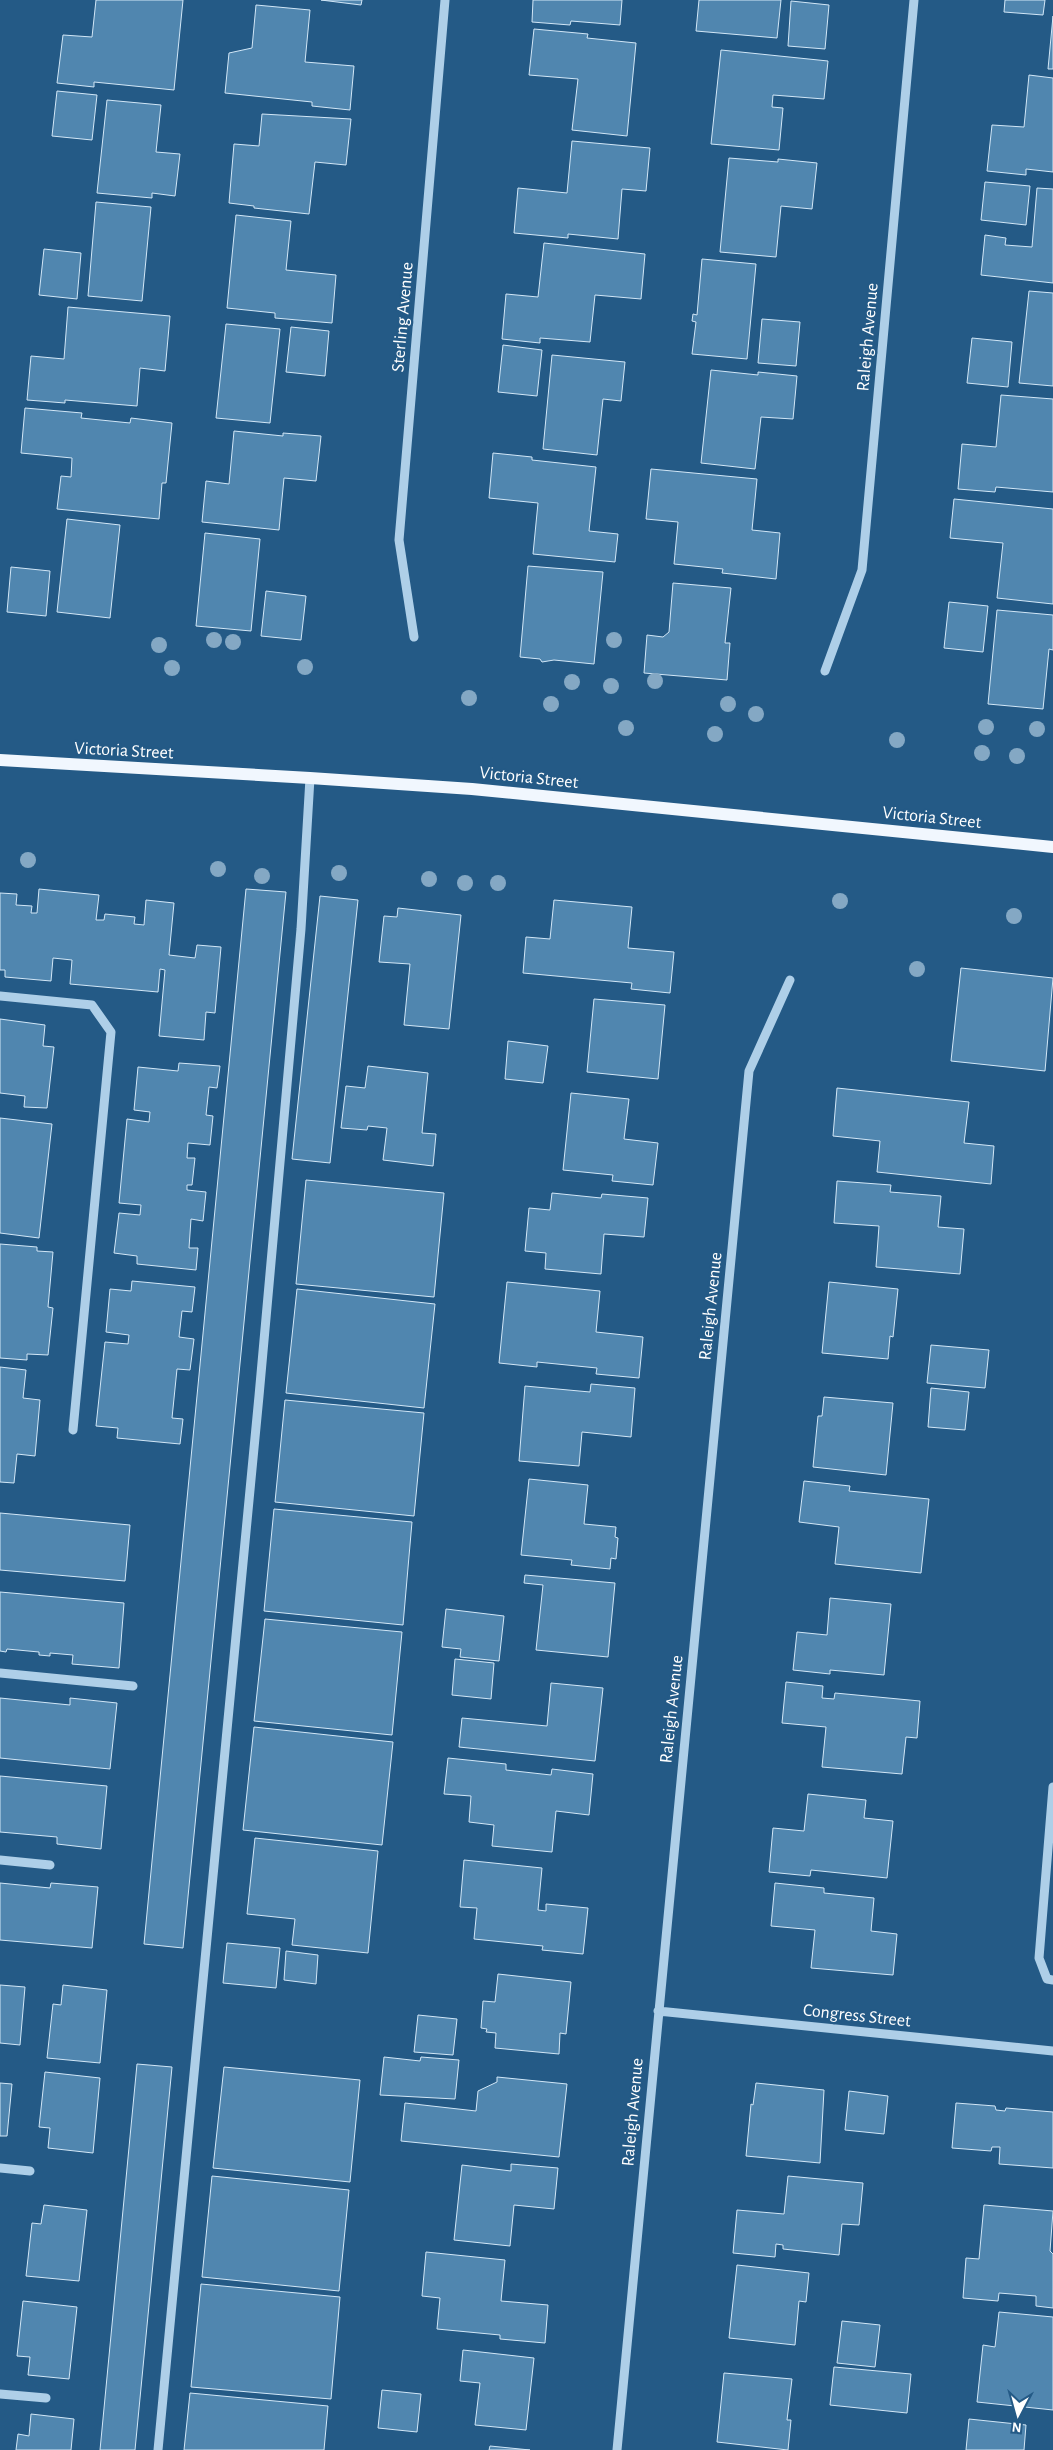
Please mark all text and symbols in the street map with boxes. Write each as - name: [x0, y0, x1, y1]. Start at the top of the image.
- street label: Sterling Avenue: [389, 261, 417, 373]
- street label: Raleigh Avenue: [854, 282, 882, 392]
- street label: Victoria Street: [74, 739, 174, 763]
- street label: Victoria Street: [479, 764, 580, 792]
- street label: Victoria Street: [882, 804, 983, 832]
- street label: Raleigh Avenue: [696, 1251, 726, 1361]
- street label: Raleigh Avenue: [657, 1654, 687, 1764]
- street label: Congress Street: [802, 2001, 912, 2031]
- street label: Raleigh Avenue: [619, 2057, 647, 2167]
- north arrow: [993, 2390, 1043, 2440]
- text: N: [1011, 2419, 1022, 2434]

